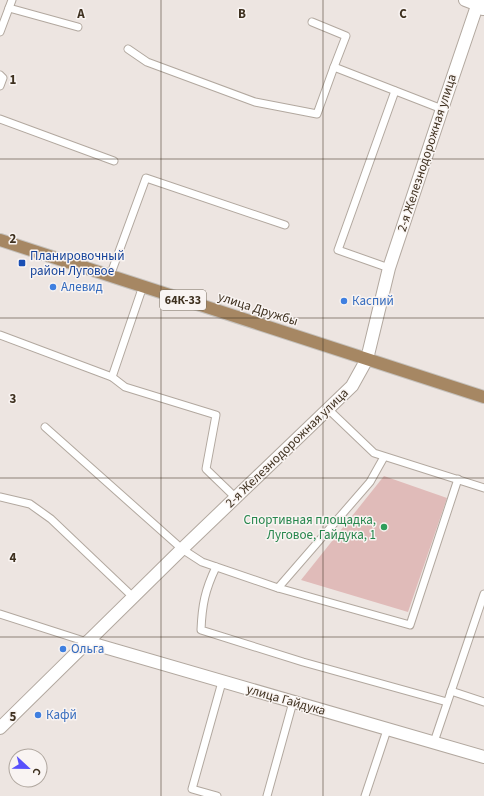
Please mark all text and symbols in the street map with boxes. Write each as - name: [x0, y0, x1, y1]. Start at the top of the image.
- text: A: [76, 5, 85, 23]
- text: B: [238, 5, 246, 23]
- text: C: [399, 5, 407, 23]
- text: 1: [10, 71, 17, 89]
- street label: 2-я Железнодорожная улица: [393, 72, 461, 234]
- text: 2: [10, 230, 17, 248]
- place label: Планировочный район Луговое: [30, 247, 124, 280]
- marker: Планировочный район Луговое: [17, 258, 27, 268]
- place label: Алевид: [61, 278, 103, 296]
- marker: Алевид: [48, 282, 58, 292]
- street label: улица Дружбы: [216, 288, 300, 330]
- road number: 64К-33: [160, 290, 206, 310]
- place label: Каспий: [352, 292, 394, 310]
- marker: Каспий: [339, 296, 349, 306]
- street label: 2-я Железнодорожная улица: [221, 384, 353, 512]
- text: 3: [10, 390, 17, 408]
- place label: Спортивная площадка, Луговое, Гайдука, 1: [244, 511, 376, 544]
- marker: Спортивная площадка, Луговое, Гайдука, 1: [379, 522, 389, 532]
- text: 4: [10, 549, 17, 567]
- place label: Ольга: [71, 640, 104, 658]
- marker: Ольга: [58, 644, 68, 654]
- street label: улица Гайдука: [244, 680, 328, 720]
- place label: Кафй: [46, 706, 77, 724]
- text: 5: [10, 708, 17, 726]
- marker: Кафй: [33, 710, 43, 720]
- north arrow: [8, 748, 48, 788]
- text: С: [28, 766, 45, 778]

